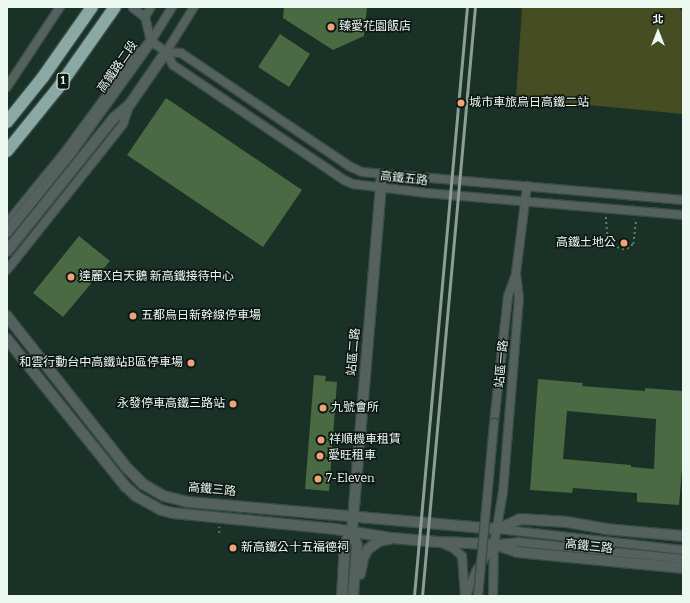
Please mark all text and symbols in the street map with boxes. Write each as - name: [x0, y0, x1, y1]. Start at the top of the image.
- north arrow: [638, 12, 678, 52]
- text: 北: [653, 13, 664, 26]
- place label: 臻愛花園飯店: [339, 20, 411, 34]
- marker: 臻愛花園飯店: [326, 22, 336, 32]
- street label: 高鐵路二段: [95, 38, 141, 96]
- road number: 1: [56, 72, 70, 90]
- place label: 城市車旅烏日高鐵二站: [469, 96, 589, 110]
- marker: 城市車旅烏日高鐵二站: [456, 98, 466, 108]
- street label: 高鐵五路: [379, 169, 429, 189]
- place label: 高鐵土地公: [556, 236, 616, 250]
- marker: 高鐵土地公: [619, 238, 629, 248]
- place label: 達麗X白天鵝 新高鐵接待中心: [79, 270, 234, 284]
- marker: 達麗X白天鵝 新高鐵接待中心: [66, 272, 76, 282]
- place label: 五都烏日新幹線停車場: [141, 309, 261, 323]
- marker: 五都烏日新幹線停車場: [128, 311, 138, 321]
- street label: 站區二路: [345, 327, 363, 377]
- street label: 站區一路: [493, 339, 511, 389]
- place label: 和雲行動台中高鐵站B區停車場: [19, 356, 183, 370]
- marker: 和雲行動台中高鐵站B區停車場: [186, 358, 196, 368]
- place label: 永發停車高鐵三路站: [117, 397, 225, 411]
- marker: 永發停車高鐵三路站: [228, 399, 238, 409]
- place label: 九號會所: [331, 401, 379, 415]
- marker: 九號會所: [318, 403, 328, 413]
- place label: 祥順機車租賃: [329, 433, 401, 447]
- marker: 祥順機車租賃: [316, 435, 326, 445]
- place label: 愛旺租車: [328, 449, 376, 463]
- marker: 愛旺租車: [315, 451, 325, 461]
- place label: 7-Eleven: [326, 472, 375, 486]
- marker: 7-Eleven: [313, 474, 323, 484]
- street label: 高鐵三路: [187, 481, 237, 499]
- street label: 高鐵三路: [564, 537, 614, 557]
- place label: 新高鐵公十五福德祠: [241, 541, 349, 555]
- marker: 新高鐵公十五福德祠: [228, 543, 238, 553]

